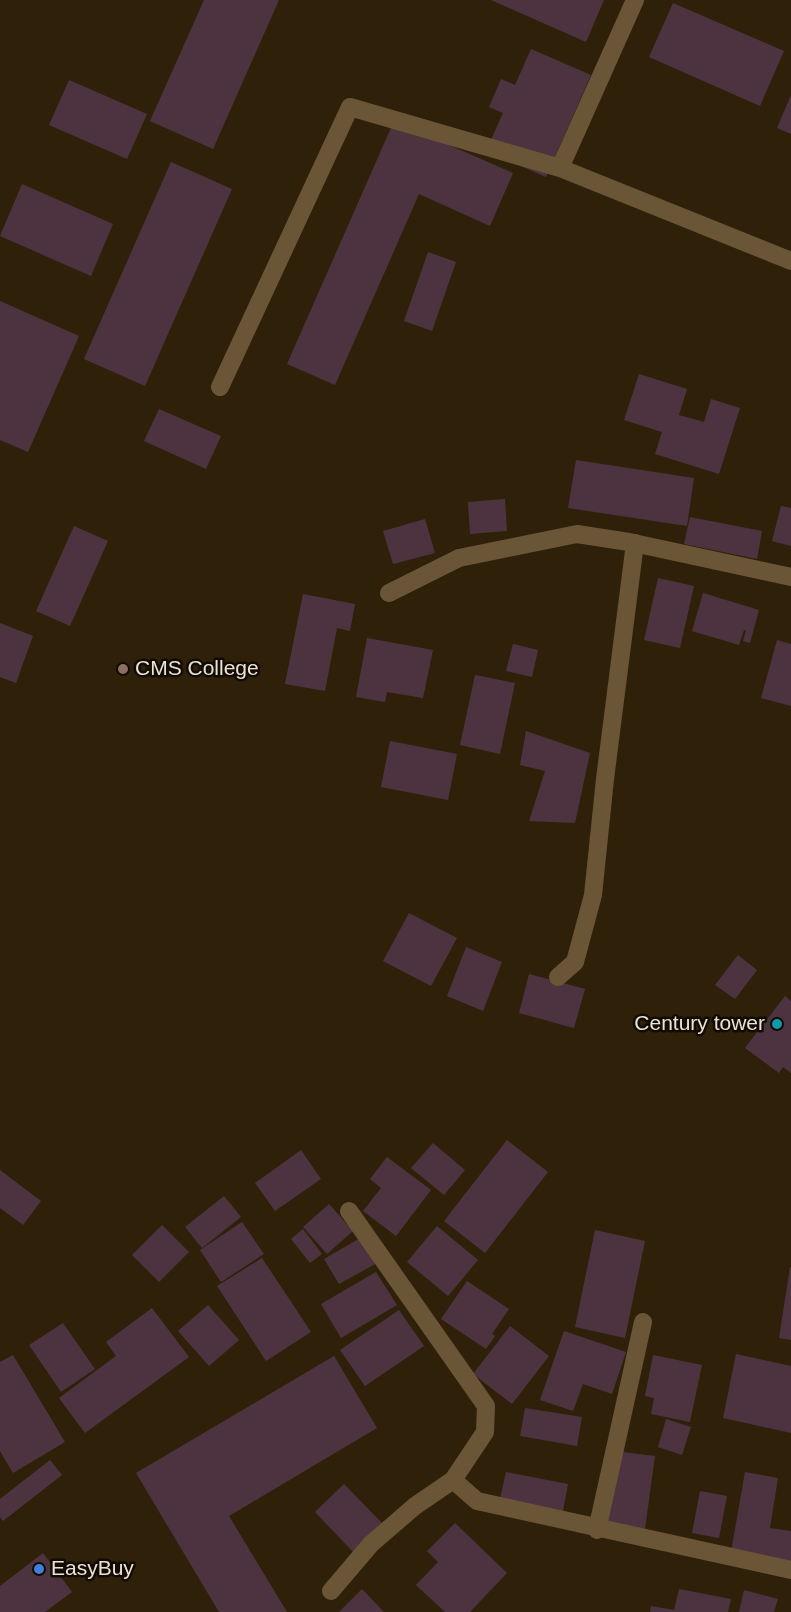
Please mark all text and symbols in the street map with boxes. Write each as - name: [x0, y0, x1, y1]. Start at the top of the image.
- place label: CMS College: [135, 656, 259, 682]
- marker: CMS College: [116, 662, 130, 676]
- place label: Century tower: [634, 1011, 765, 1037]
- marker: Century tower: [770, 1017, 784, 1031]
- place label: EasyBuy: [51, 1556, 134, 1582]
- marker: EasyBuy: [32, 1562, 46, 1576]

